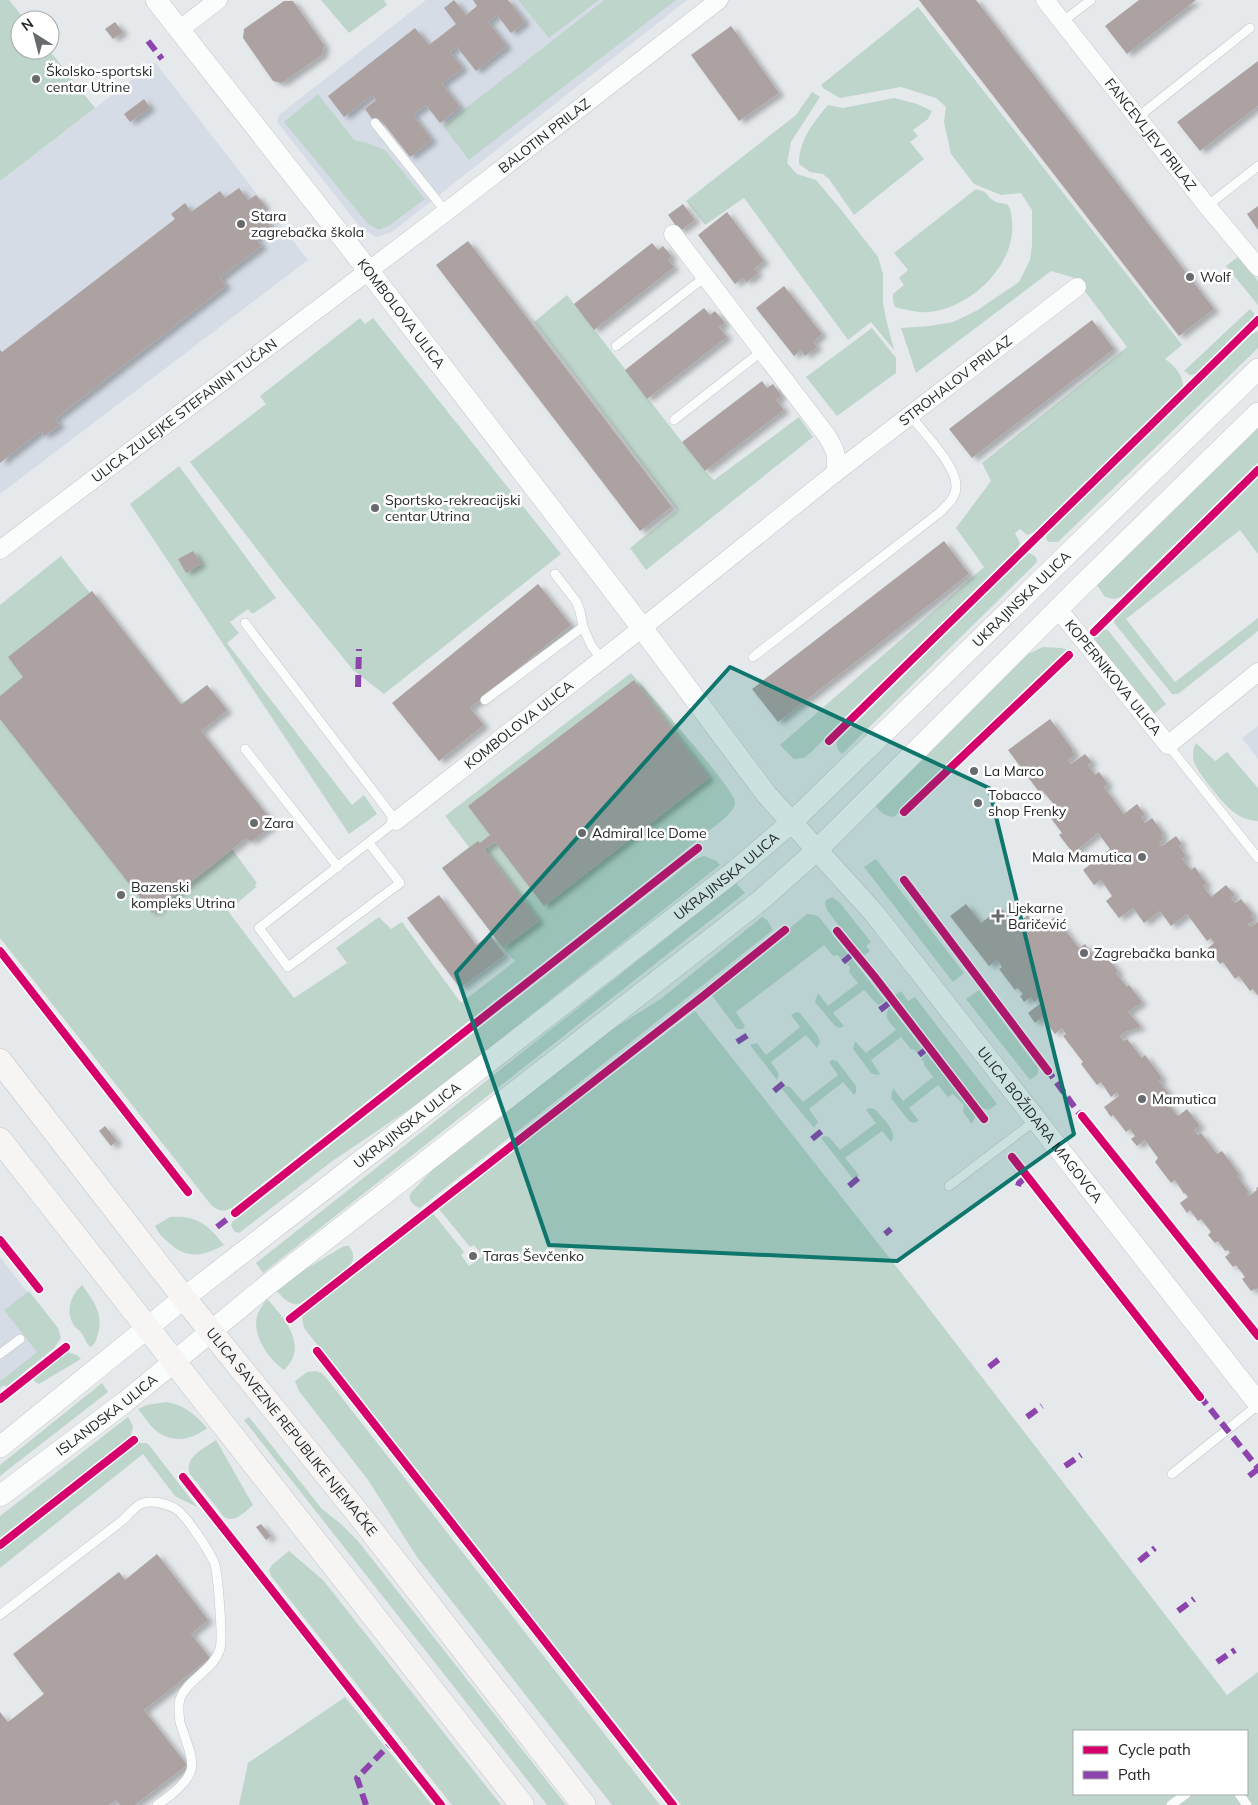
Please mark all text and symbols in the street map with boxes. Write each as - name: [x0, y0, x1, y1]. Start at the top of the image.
- north arrow: [10, 10, 60, 60]
- text: N: [18, 14, 37, 35]
- place label: Školsko-sportski centar Utrine: [46, 62, 152, 96]
- marker: Školsko-sportski centar Utrine: [30, 73, 42, 85]
- street label: FANCEVLJEV PRILAZ: [1101, 75, 1200, 194]
- street label: BALOTIN PRILAZ: [495, 94, 594, 177]
- place label: Stara zagrebačka škola: [251, 207, 364, 241]
- marker: Stara zagrebačka škola: [235, 218, 247, 230]
- street label: KOMBOLOVA ULICA: [353, 255, 449, 372]
- place label: Wolf: [1200, 268, 1231, 286]
- marker: Wolf: [1184, 271, 1196, 283]
- street label: STROHALOV PRILAZ: [895, 331, 1016, 430]
- street label: ULICA ZULEJKE STEFANINI TUĆAN: [88, 334, 280, 487]
- place label: Sportsko-rekreacijski centar Utrina: [385, 491, 521, 525]
- marker: Sportsko-rekreacijski centar Utrina: [369, 502, 381, 514]
- street label: UKRAJINSKA ULICA: [968, 547, 1075, 651]
- street label: KOPERNIKOVA ULICA: [1061, 616, 1166, 739]
- street label: KOMBOLOVA ULICA: [461, 676, 577, 773]
- place label: La Marco: [984, 762, 1044, 780]
- marker: La Marco: [968, 765, 980, 777]
- place label: Tobacco shop Frenky: [988, 786, 1067, 820]
- marker: Tobacco shop Frenky: [972, 797, 984, 809]
- place label: Zara: [264, 814, 294, 832]
- marker: Zara: [248, 817, 260, 829]
- place label: Admiral Ice Dome: [592, 824, 707, 842]
- marker: Admiral Ice Dome: [576, 827, 588, 839]
- street label: UKRAJINSKA ULICA: [670, 828, 783, 924]
- place label: Mala Mamutica: [1032, 848, 1132, 866]
- marker: Mala Mamutica: [1136, 851, 1148, 863]
- place label: Bazenski kompleks Utrina: [131, 878, 236, 912]
- marker: Bazenski kompleks Utrina: [115, 889, 127, 901]
- place label: Ljekarne Baričević: [1008, 899, 1066, 933]
- marker: Ljekarne Baričević: [992, 910, 1004, 922]
- place label: Zagrebačka banka: [1094, 944, 1215, 962]
- marker: Zagrebačka banka: [1078, 947, 1090, 959]
- street label: ULICA BOŽIDARA MAGOVCA: [973, 1043, 1107, 1207]
- street label: UKRAJINSKA ULICA: [350, 1078, 465, 1172]
- place label: Mamutica: [1152, 1090, 1216, 1108]
- marker: Mamutica: [1136, 1093, 1148, 1105]
- place label: Taras Ševčenko: [483, 1247, 584, 1265]
- marker: Taras Ševčenko: [467, 1250, 479, 1262]
- street label: ULICA SAVEZNE REPUBLIKE NJEMAČKE: [202, 1324, 381, 1540]
- street label: ISLANDSKA ULICA: [52, 1370, 162, 1460]
- legend: [1073, 1730, 1248, 1795]
- text: Cycle path: [1118, 1740, 1191, 1759]
- text: Path: [1118, 1765, 1150, 1784]

